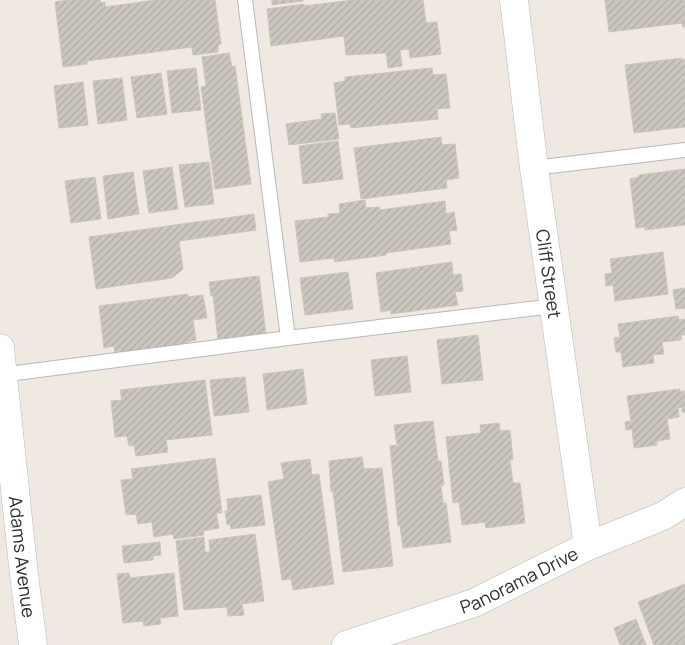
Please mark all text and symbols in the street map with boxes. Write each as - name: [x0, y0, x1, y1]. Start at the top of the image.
- street label: Cliff Street: [531, 228, 567, 320]
- street label: Adams Avenue: [4, 495, 41, 619]
- street label: Panorama Drive: [457, 541, 582, 619]

